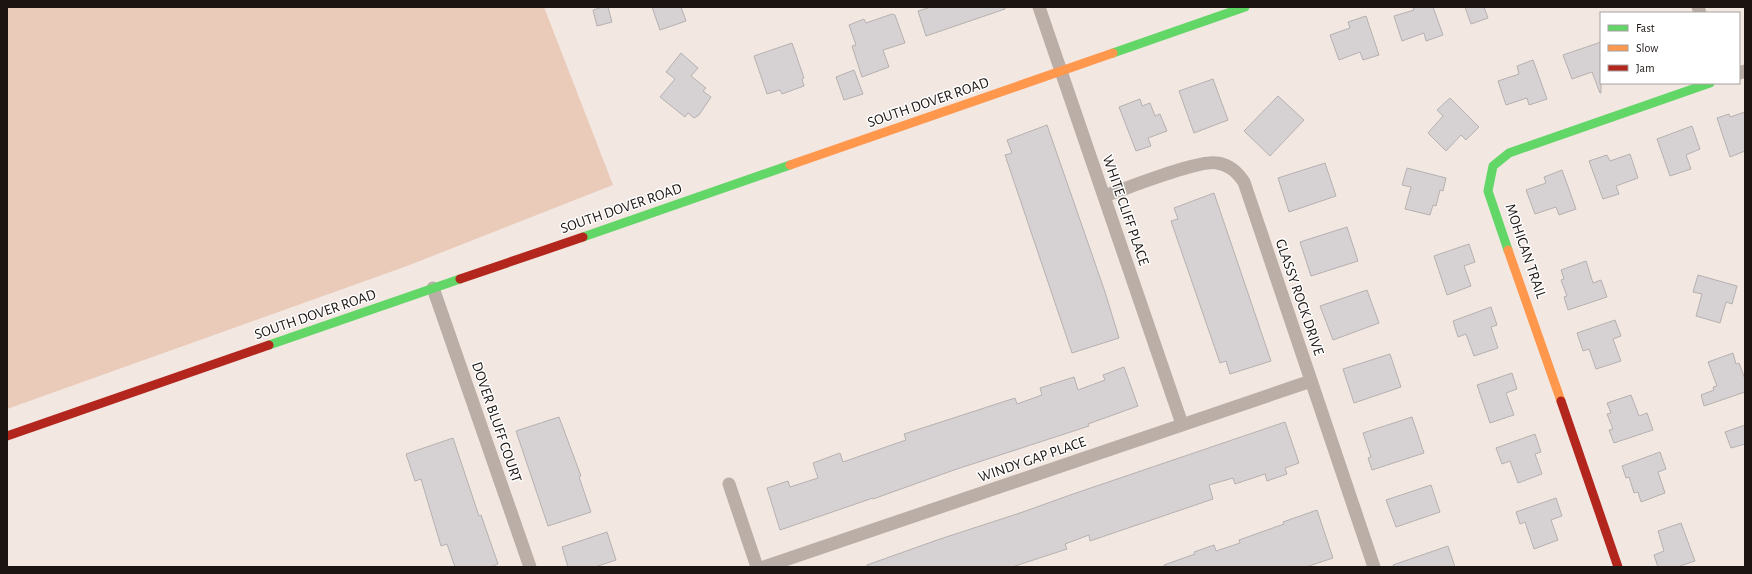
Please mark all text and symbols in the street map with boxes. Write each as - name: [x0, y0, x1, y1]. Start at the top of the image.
- legend: [1600, 12, 1740, 84]
- text: Fast: [1636, 22, 1655, 34]
- text: Slow: [1636, 42, 1658, 54]
- text: Jam: [1636, 62, 1655, 74]
- street label: SOUTH DOVER ROAD: [865, 75, 991, 130]
- street label: WHITE CLIFF PLACE: [1100, 153, 1151, 267]
- street label: SOUTH DOVER ROAD: [558, 181, 684, 236]
- street label: MOHICAN TRAIL: [1502, 202, 1549, 301]
- street label: GLASSY ROCK DRIVE: [1273, 237, 1326, 357]
- street label: SOUTH DOVER ROAD: [252, 287, 378, 342]
- street label: DOVER BLUFF COURT: [469, 360, 524, 485]
- street label: WINDY GAP PLACE: [976, 434, 1088, 485]

